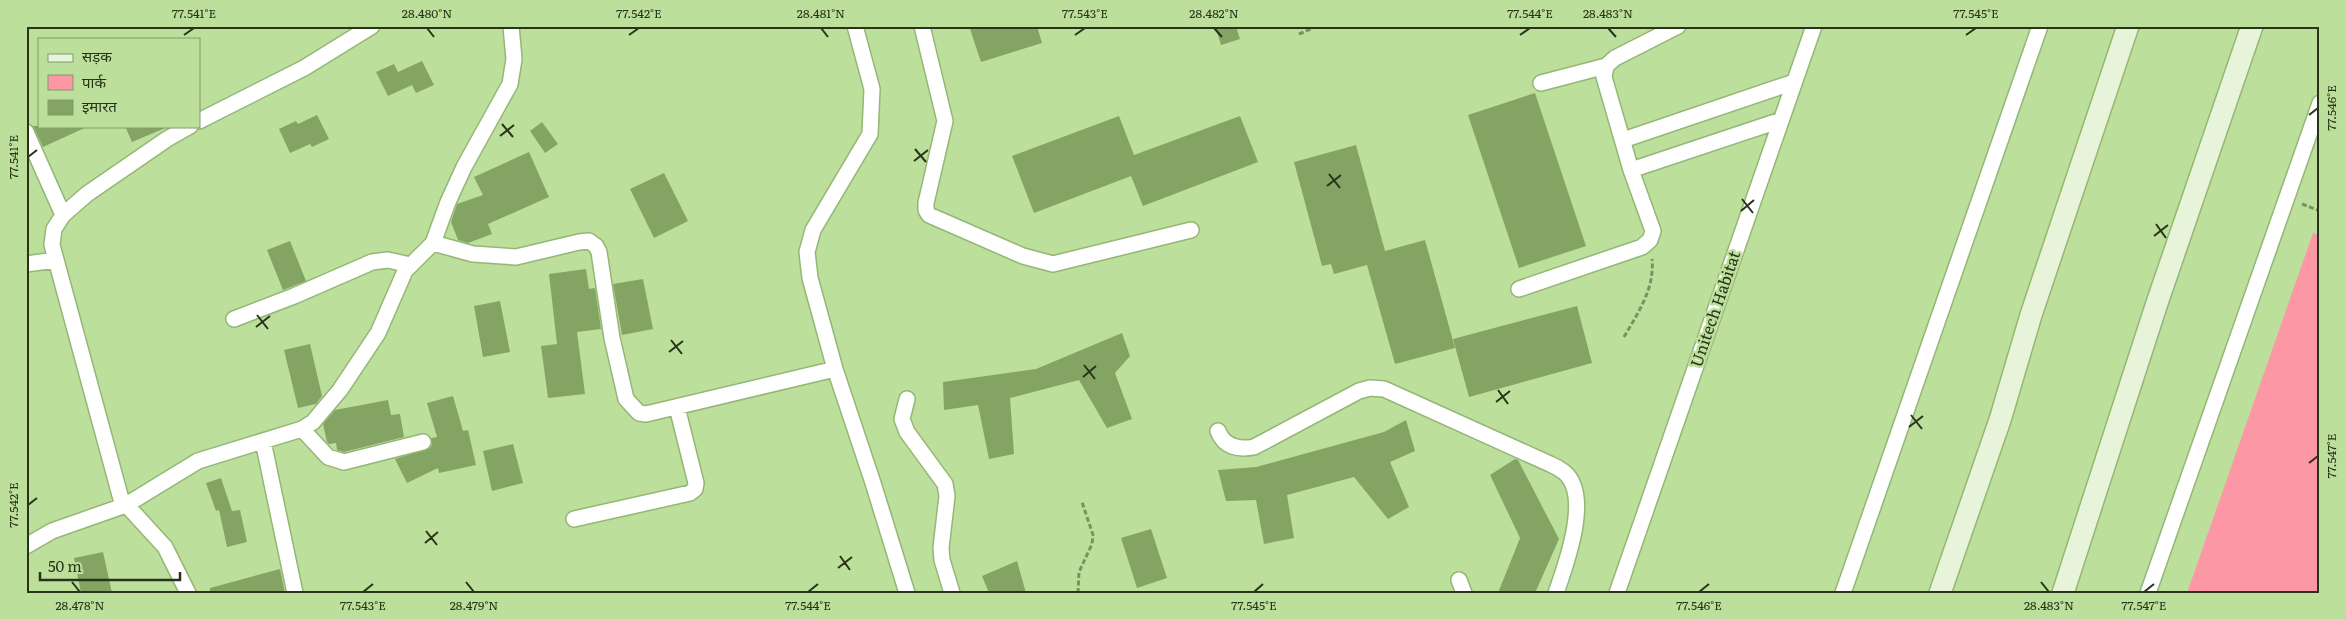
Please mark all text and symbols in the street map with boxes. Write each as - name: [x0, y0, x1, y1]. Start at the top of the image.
- text: 77.541°E: [172, 4, 216, 22]
- text: 28.480°N: [402, 4, 452, 22]
- text: 77.542°E: [616, 4, 662, 22]
- text: 28.481°N: [797, 4, 845, 22]
- text: 77.543°E: [1062, 4, 1108, 22]
- text: 28.482°N: [1189, 4, 1239, 22]
- text: 77.544°E: [1507, 4, 1553, 22]
- text: 28.483°N: [1583, 4, 1633, 22]
- text: 77.545°E: [1953, 4, 1999, 22]
- legend: [38, 38, 200, 128]
- text: सड़क: [82, 44, 112, 67]
- text: पार्क: [82, 70, 106, 93]
- text: 77.546°E: [2322, 85, 2340, 131]
- text: इमारत: [82, 94, 117, 117]
- text: 77.541°E: [4, 135, 22, 179]
- street label: Unitech Habitat: [1683, 247, 1745, 370]
- text: 77.547°E: [2322, 433, 2340, 478]
- text: 77.542°E: [4, 482, 22, 528]
- scale bar: [40, 549, 180, 581]
- text: 50 m: [48, 554, 82, 577]
- text: 28.478°N: [55, 596, 105, 614]
- text: 77.543°E: [340, 596, 386, 614]
- text: 28.479°N: [450, 596, 498, 614]
- text: 77.544°E: [785, 596, 831, 614]
- text: 77.545°E: [1231, 596, 1277, 614]
- text: 77.546°E: [1676, 596, 1722, 614]
- text: 28.483°N: [2024, 596, 2074, 614]
- text: 77.547°E: [2122, 596, 2167, 614]

